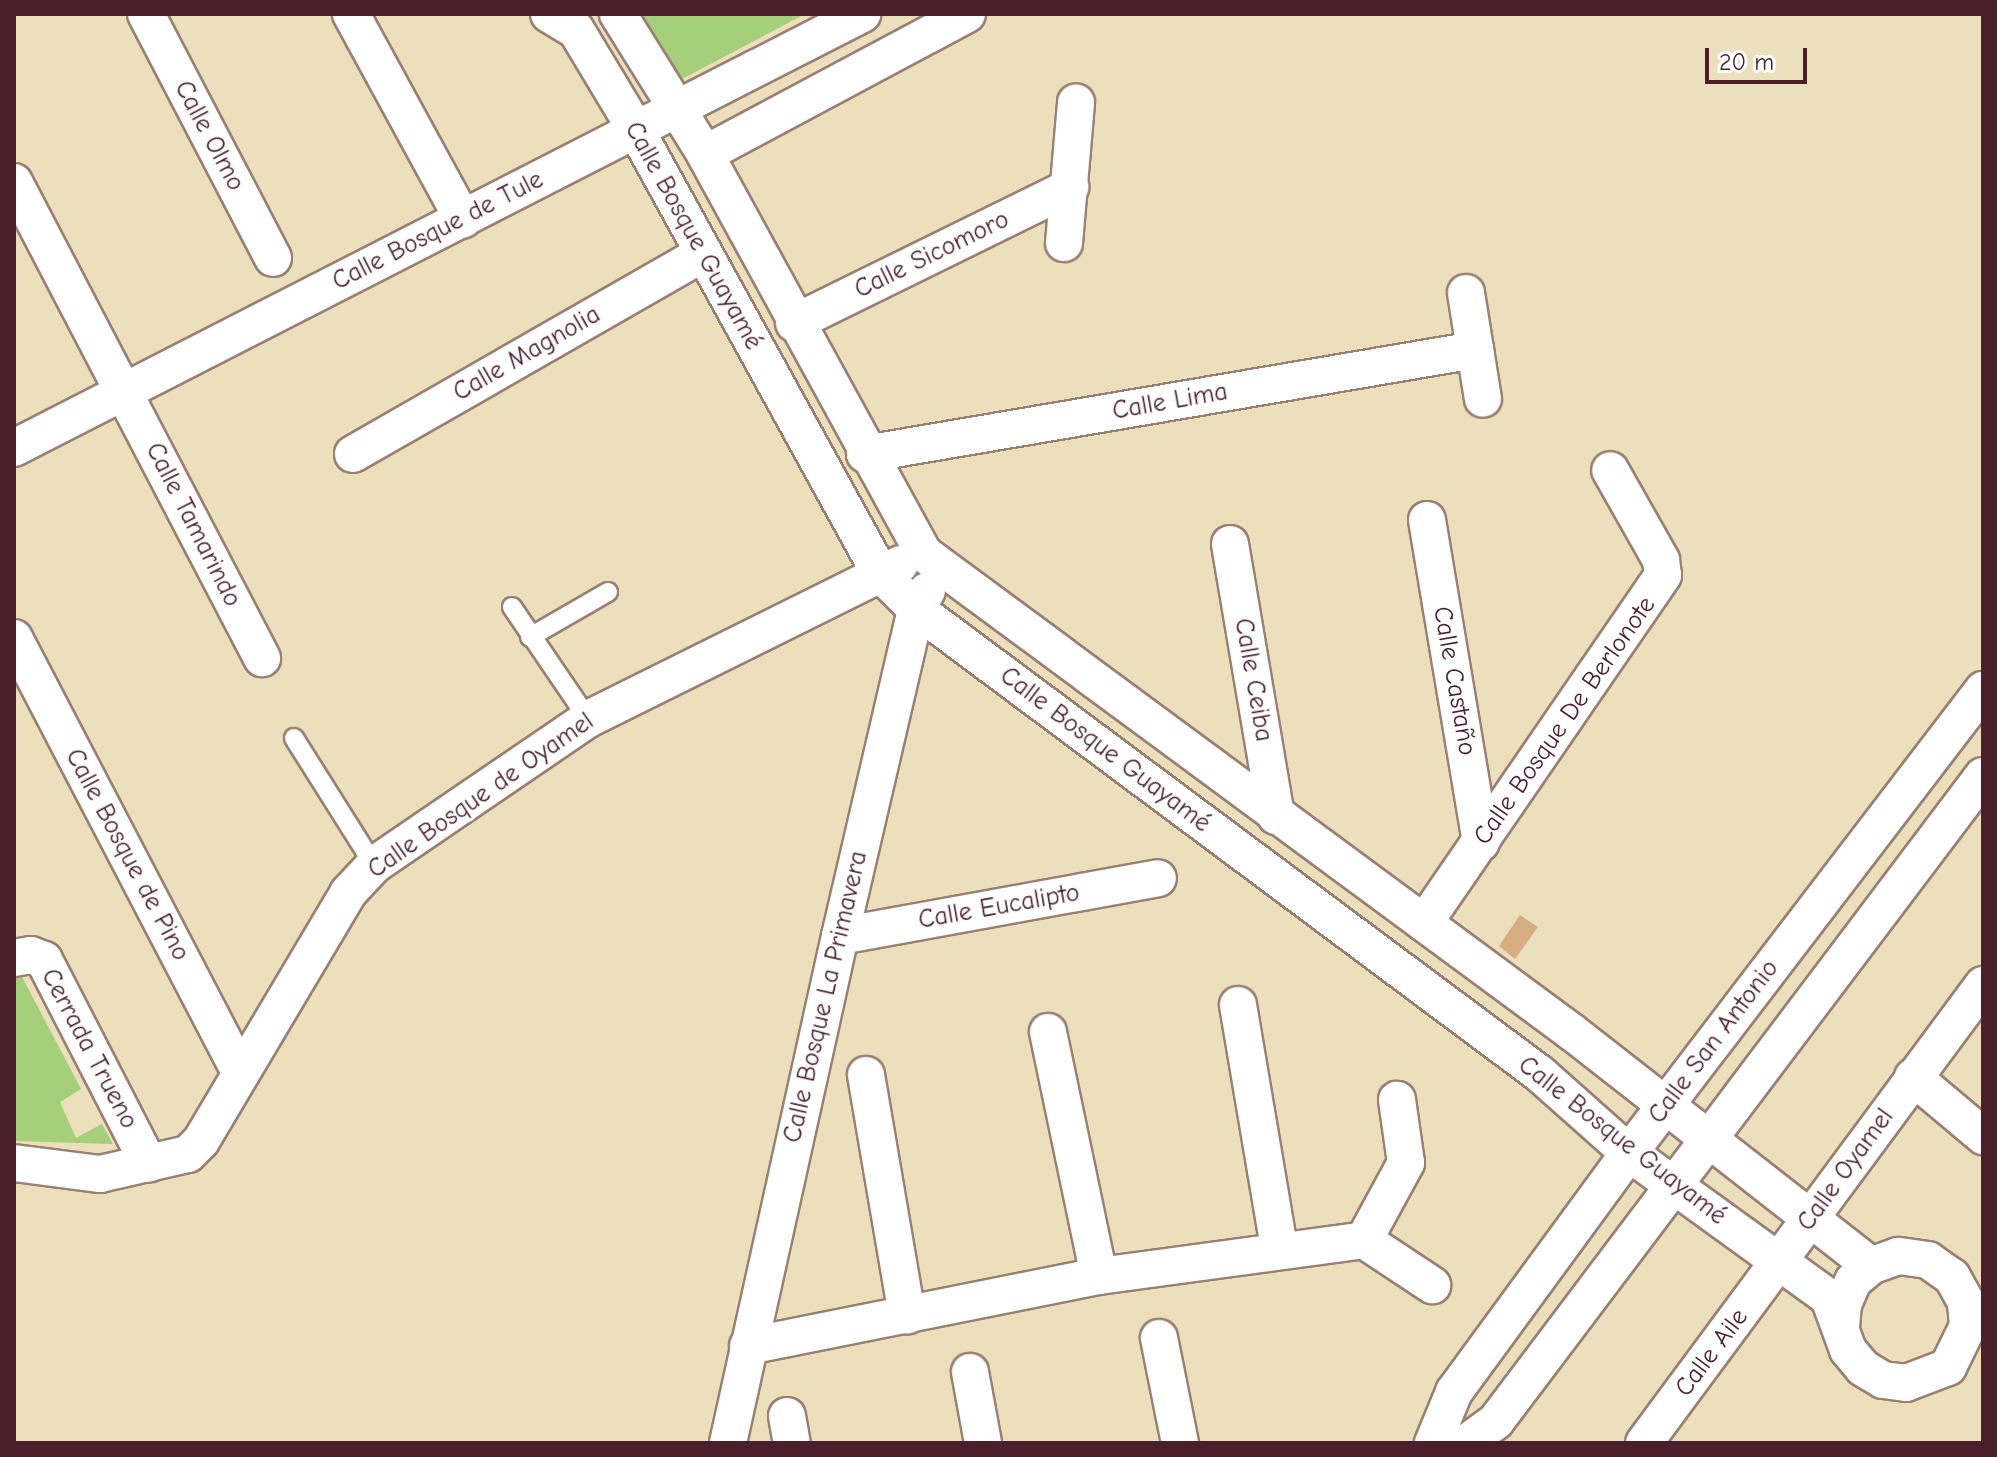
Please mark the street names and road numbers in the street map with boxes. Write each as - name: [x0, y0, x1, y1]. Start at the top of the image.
- street label: Calle Olmo: [167, 76, 251, 196]
- street label: Calle Bosque Guayamé: [617, 117, 769, 355]
- street label: Calle Bosque de Tule: [327, 164, 549, 298]
- street label: Calle Sicomoro: [850, 204, 1014, 306]
- street label: Calle Magnolia: [448, 299, 606, 409]
- street label: Calle Lima: [1110, 377, 1230, 427]
- street label: Calle Tamarindo: [138, 438, 248, 612]
- street label: Calle Bosque De Berlonote: [1467, 591, 1663, 851]
- street label: Calle Castaño: [1426, 604, 1482, 758]
- street label: Calle Ceiba: [1227, 616, 1279, 744]
- street label: Calle Bosque Guayamé: [993, 661, 1217, 839]
- street label: Calle Bosque de Oyamel: [362, 706, 600, 886]
- street label: Calle Bosque de Pino: [58, 744, 196, 966]
- street label: Calle Bosque La Primavera: [777, 848, 875, 1146]
- street label: Calle Eucalipto: [916, 877, 1082, 937]
- street label: Calle San Antonio: [1642, 954, 1786, 1130]
- street label: Cerrada Trueno: [34, 964, 144, 1134]
- street label: Calle Bosque Guayamé: [1512, 1050, 1732, 1232]
- street label: Calle Oyamel: [1791, 1103, 1901, 1237]
- street label: Calle Aile: [1669, 1303, 1755, 1403]

